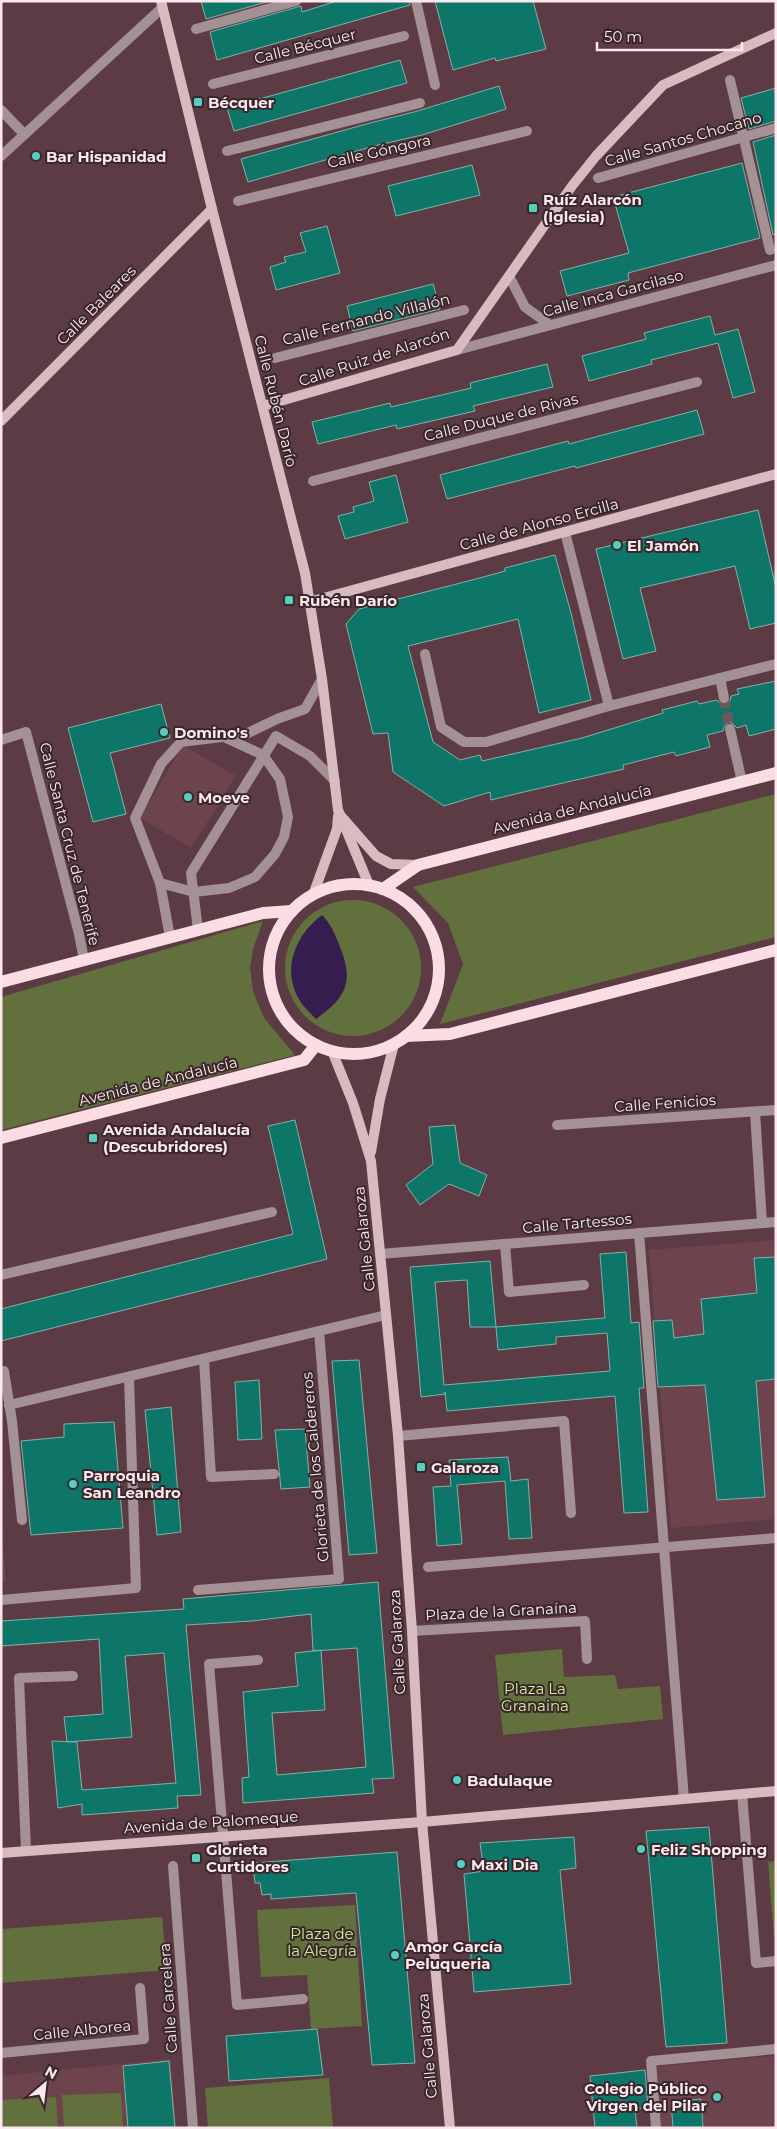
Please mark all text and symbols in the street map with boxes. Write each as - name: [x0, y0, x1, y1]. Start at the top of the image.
- scale bar: [597, 20, 742, 52]
- street label: Calle Bécquer: [252, 24, 358, 68]
- text: 50 m: [604, 27, 642, 46]
- place label: Bécquer: [208, 93, 275, 112]
- marker: Bécquer: [192, 96, 204, 108]
- street label: Calle Santos Chocano: [602, 108, 764, 170]
- street label: Calle Góngora: [325, 130, 433, 172]
- place label: Bar Hispanidad: [46, 147, 166, 166]
- marker: Bar Hispanidad: [30, 150, 42, 162]
- place label: Ruíz Alarcón (Iglesia): [543, 190, 642, 226]
- marker: Ruíz Alarcón (Iglesia): [527, 202, 539, 214]
- street label: Calle Baleares: [52, 261, 140, 349]
- street label: Calle Inca Garcilaso: [541, 265, 685, 321]
- street label: Calle Fernando Villalón: [280, 289, 452, 349]
- street label: Calle Ruiz de Alarcón: [296, 324, 452, 390]
- street label: Calle Rubén Darío: [250, 333, 302, 469]
- street label: Calle Duque de Rivas: [422, 389, 580, 445]
- street label: Calle de Alonso Ercilla: [457, 494, 621, 554]
- place label: El Jamón: [627, 536, 699, 555]
- marker: El Jamón: [611, 539, 623, 551]
- place label: Rubén Darío: [299, 591, 397, 610]
- marker: Rubén Darío: [283, 594, 295, 606]
- place label: Domino's: [174, 723, 248, 742]
- marker: Domino's: [158, 726, 170, 738]
- street label: Calle Santa Cruz de Tenerife: [36, 740, 104, 948]
- street label: Avenida de Andalucía: [491, 780, 653, 838]
- place label: Moeve: [198, 788, 250, 807]
- marker: Moeve: [182, 791, 194, 803]
- street label: Avenida de Andalucía: [77, 1052, 239, 1110]
- street label: Calle Fenicios: [613, 1090, 717, 1116]
- place label: Avenida Andalucía (Descubridores): [102, 1120, 250, 1156]
- marker: Avenida Andalucía (Descubridores): [87, 1132, 99, 1144]
- street label: Calle Galaroza: [349, 1186, 379, 1292]
- street label: Calle Tartessos: [521, 1209, 633, 1237]
- street label: Glorieta de los Caldereros: [297, 1371, 333, 1563]
- place label: Galaroza: [431, 1458, 499, 1477]
- marker: Galaroza: [415, 1461, 427, 1473]
- place label: Parroquia San Leandro: [83, 1466, 181, 1502]
- marker: Parroquia San Leandro: [67, 1478, 79, 1490]
- street label: Calle Galaroza: [385, 1589, 409, 1695]
- street label: Plaza de la Granaína: [425, 1598, 577, 1624]
- park label: Plaza La Granaina: [501, 1679, 569, 1715]
- place label: Badulaque: [467, 1771, 552, 1790]
- marker: Badulaque: [451, 1774, 463, 1786]
- street label: Avenida de Palomeque: [123, 1806, 299, 1838]
- place label: Glorieta Curtidores: [206, 1840, 289, 1876]
- place label: Feliz Shopping: [651, 1840, 767, 1859]
- marker: Feliz Shopping: [635, 1843, 647, 1855]
- marker: Glorieta Curtidores: [190, 1852, 202, 1864]
- place label: Maxi Dia: [471, 1855, 538, 1874]
- marker: Maxi Dia: [455, 1858, 467, 1870]
- park label: Plaza de la Alegría: [287, 1924, 357, 1960]
- place label: Amor García Peluqueria: [404, 1937, 503, 1973]
- street label: Calle Carcelera: [155, 1942, 181, 2054]
- marker: Amor García Peluqueria: [389, 1949, 401, 1961]
- street label: Calle Galaroza: [413, 1993, 441, 2099]
- street label: Calle Alborea: [32, 2015, 132, 2045]
- north arrow: [20, 2059, 70, 2109]
- text: N: [42, 2062, 60, 2083]
- place label: Colegio Público Virgen del Pilar: [584, 2079, 708, 2115]
- marker: Colegio Público Virgen del Pilar: [711, 2091, 723, 2103]

